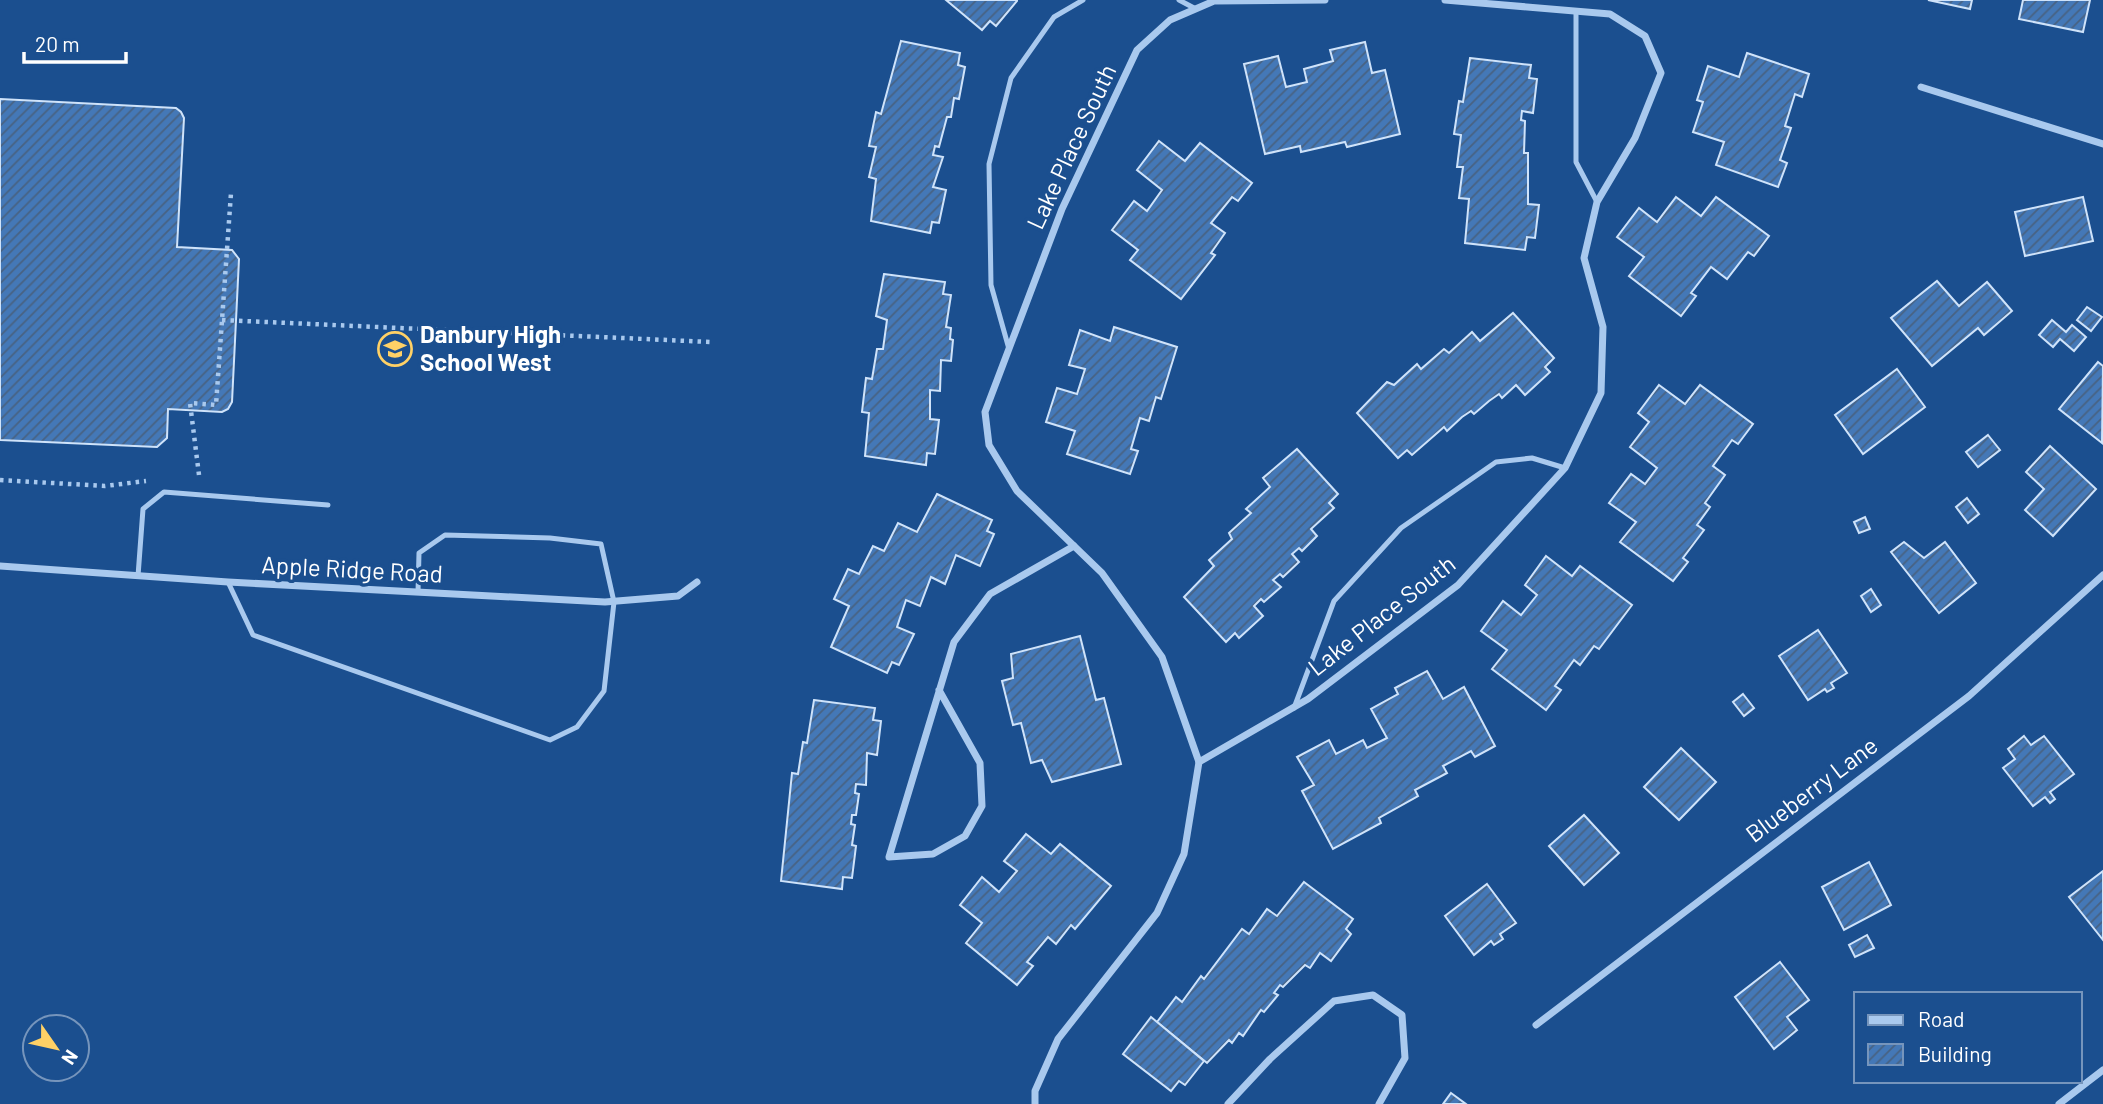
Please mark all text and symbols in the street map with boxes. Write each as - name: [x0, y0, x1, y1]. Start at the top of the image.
- scale bar: [24, 21, 126, 65]
- text: 20 m: [35, 31, 80, 56]
- street label: Lake Place South: [1020, 59, 1122, 233]
- place label: Danbury High School West: [420, 319, 561, 376]
- school or university icon: Danbury High School West: [376, 330, 414, 368]
- street label: Lake Place South: [1302, 548, 1460, 681]
- street label: Apple Ridge Road: [261, 549, 444, 588]
- street label: Blueberry Lane: [1740, 730, 1883, 848]
- legend: [1854, 992, 2082, 1083]
- text: Road: [1918, 1006, 1964, 1031]
- north arrow: [21, 1013, 91, 1083]
- text: Building: [1918, 1041, 1992, 1066]
- text: N: [57, 1046, 84, 1069]

